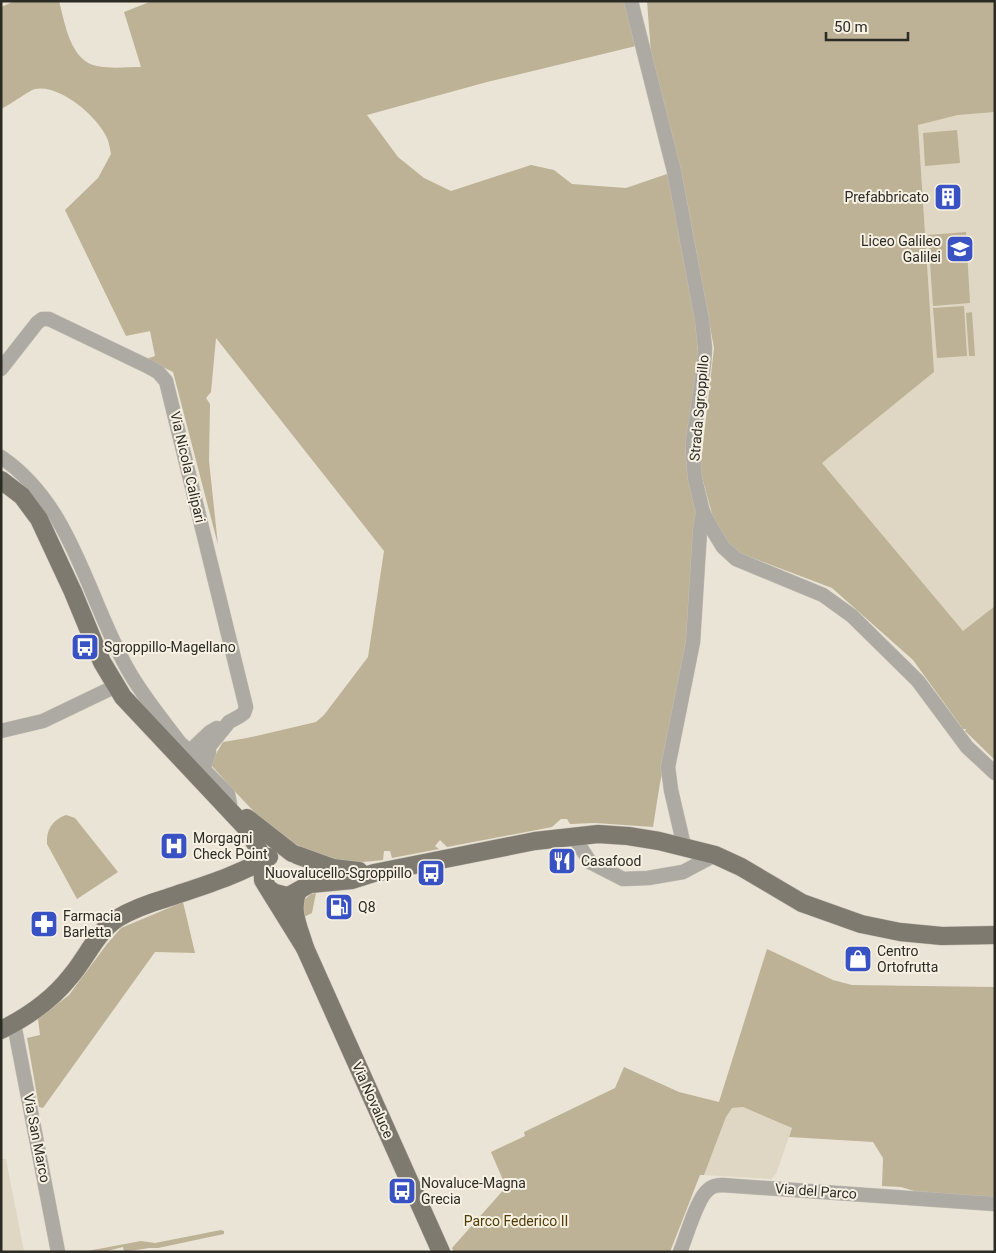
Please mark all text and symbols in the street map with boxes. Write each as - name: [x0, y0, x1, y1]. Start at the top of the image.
- scale bar: [826, 10, 908, 42]
- text: 50 m: [834, 18, 868, 36]
- building icon: Prefabbricato: [933, 182, 963, 212]
- place label: Prefabbricato: [844, 189, 929, 205]
- place label: Liceo Galileo Galilei: [861, 233, 941, 265]
- school or university icon: Liceo Galileo Galilei: [945, 234, 975, 264]
- street label: Strada Sgroppillo: [686, 354, 712, 462]
- street label: Via Nicola Calipari: [167, 410, 209, 524]
- bus stop icon: Sgroppillo-Magellano: [70, 632, 100, 662]
- place label: Sgroppillo-Magellano: [104, 639, 236, 655]
- place label: Morgagni Check Point: [193, 830, 268, 862]
- hospital icon: Morgagni Check Point: [159, 831, 189, 861]
- restaurant icon: Casafood: [547, 846, 577, 876]
- place label: Casafood: [581, 853, 641, 869]
- bus stop icon: Nuovalucello-Sgroppillo: [416, 858, 446, 888]
- place label: Nuovalucello-Sgroppillo: [265, 865, 412, 881]
- fuel station icon: Q8: [324, 892, 354, 922]
- place label: Q8: [358, 899, 376, 915]
- place label: Farmacia Barletta: [63, 908, 121, 940]
- pharmacy icon: Farmacia Barletta: [29, 909, 59, 939]
- place label: Centro Ortofrutta: [877, 943, 938, 975]
- shop icon: Centro Ortofrutta: [843, 944, 873, 974]
- street label: Via Novaluce: [349, 1060, 397, 1140]
- street label: Via San Marco: [21, 1092, 53, 1184]
- place label: Novaluce-Magna Grecia: [421, 1175, 526, 1207]
- bus stop icon: Novaluce-Magna Grecia: [387, 1176, 417, 1206]
- street label: Via del Parco: [775, 1180, 857, 1202]
- park label: Parco Federico II: [464, 1213, 568, 1229]

